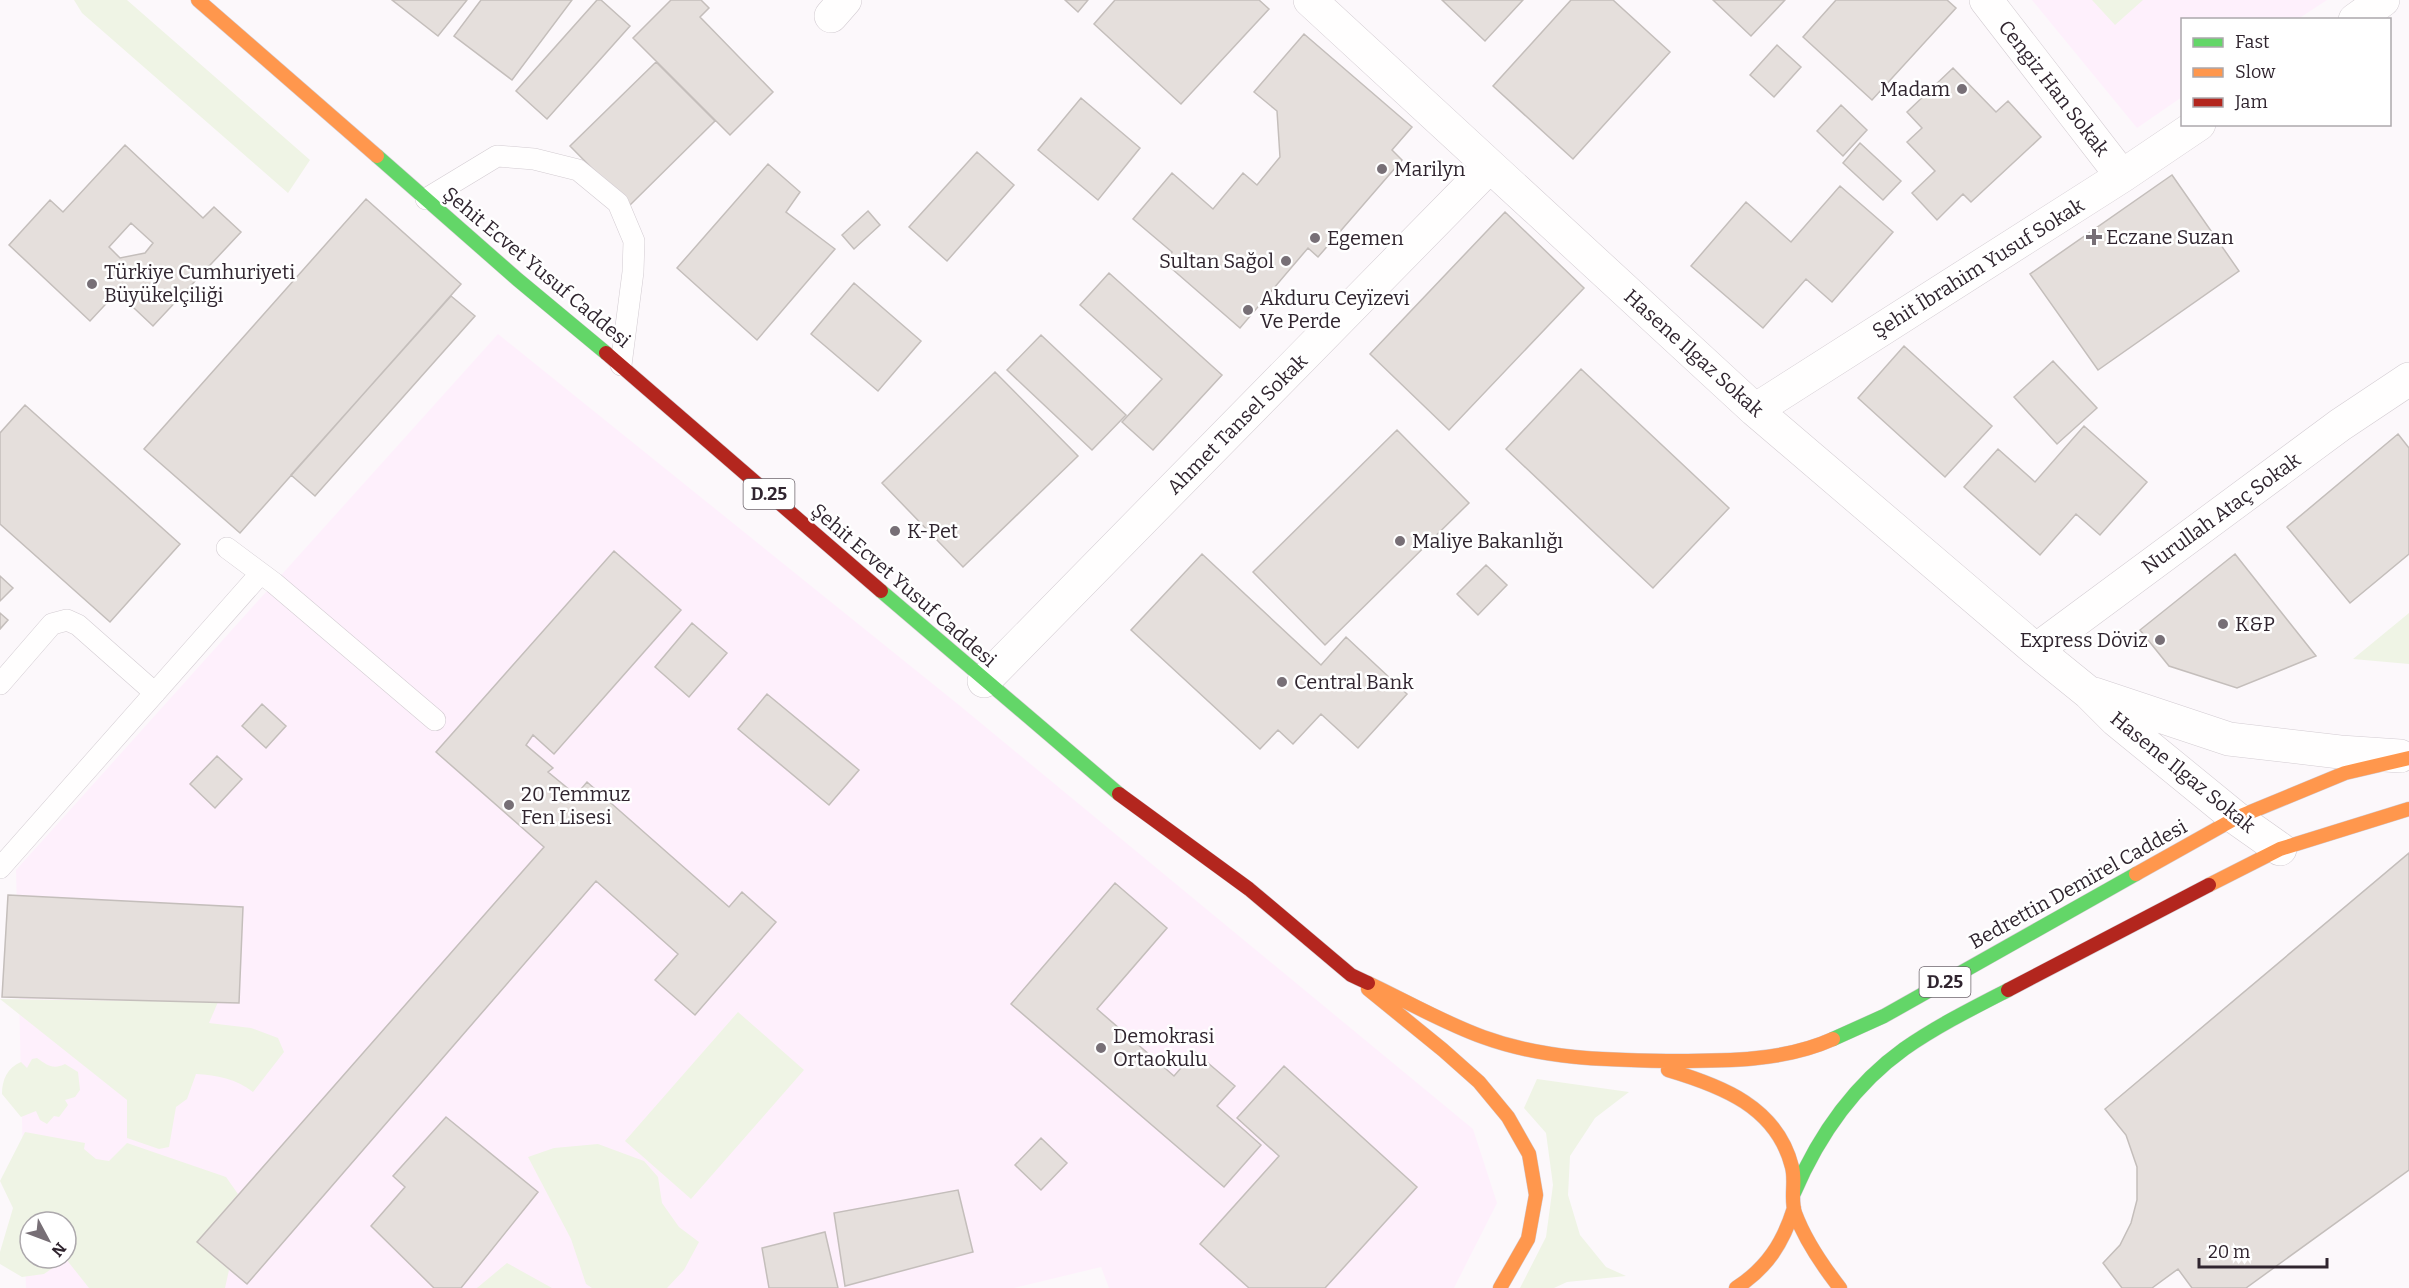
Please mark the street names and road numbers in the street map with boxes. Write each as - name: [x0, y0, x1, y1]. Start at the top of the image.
- street label: Cengiz Han Sokak: [1993, 15, 2115, 161]
- street label: Şehit Ecvet Yusuf Caddesi: [438, 182, 636, 352]
- street label: Şehit İbrahim Yusuf Sokak: [1868, 193, 2089, 343]
- street label: Hasene Ilgaz Sokak: [1619, 284, 1769, 422]
- street label: Ahmet Tansel Sokak: [1162, 348, 1313, 499]
- street label: Nurullah Ataç Sokak: [2137, 447, 2305, 579]
- road number: D.25: [744, 479, 794, 509]
- street label: Şehit Ecvet Yusuf Caddesi: [807, 498, 1001, 672]
- street label: Hasene Ilgaz Sokak: [2106, 706, 2261, 838]
- street label: Bedrettin Demirel Caddesi: [1965, 814, 2191, 954]
- road number: D.25: [1920, 967, 1970, 997]

